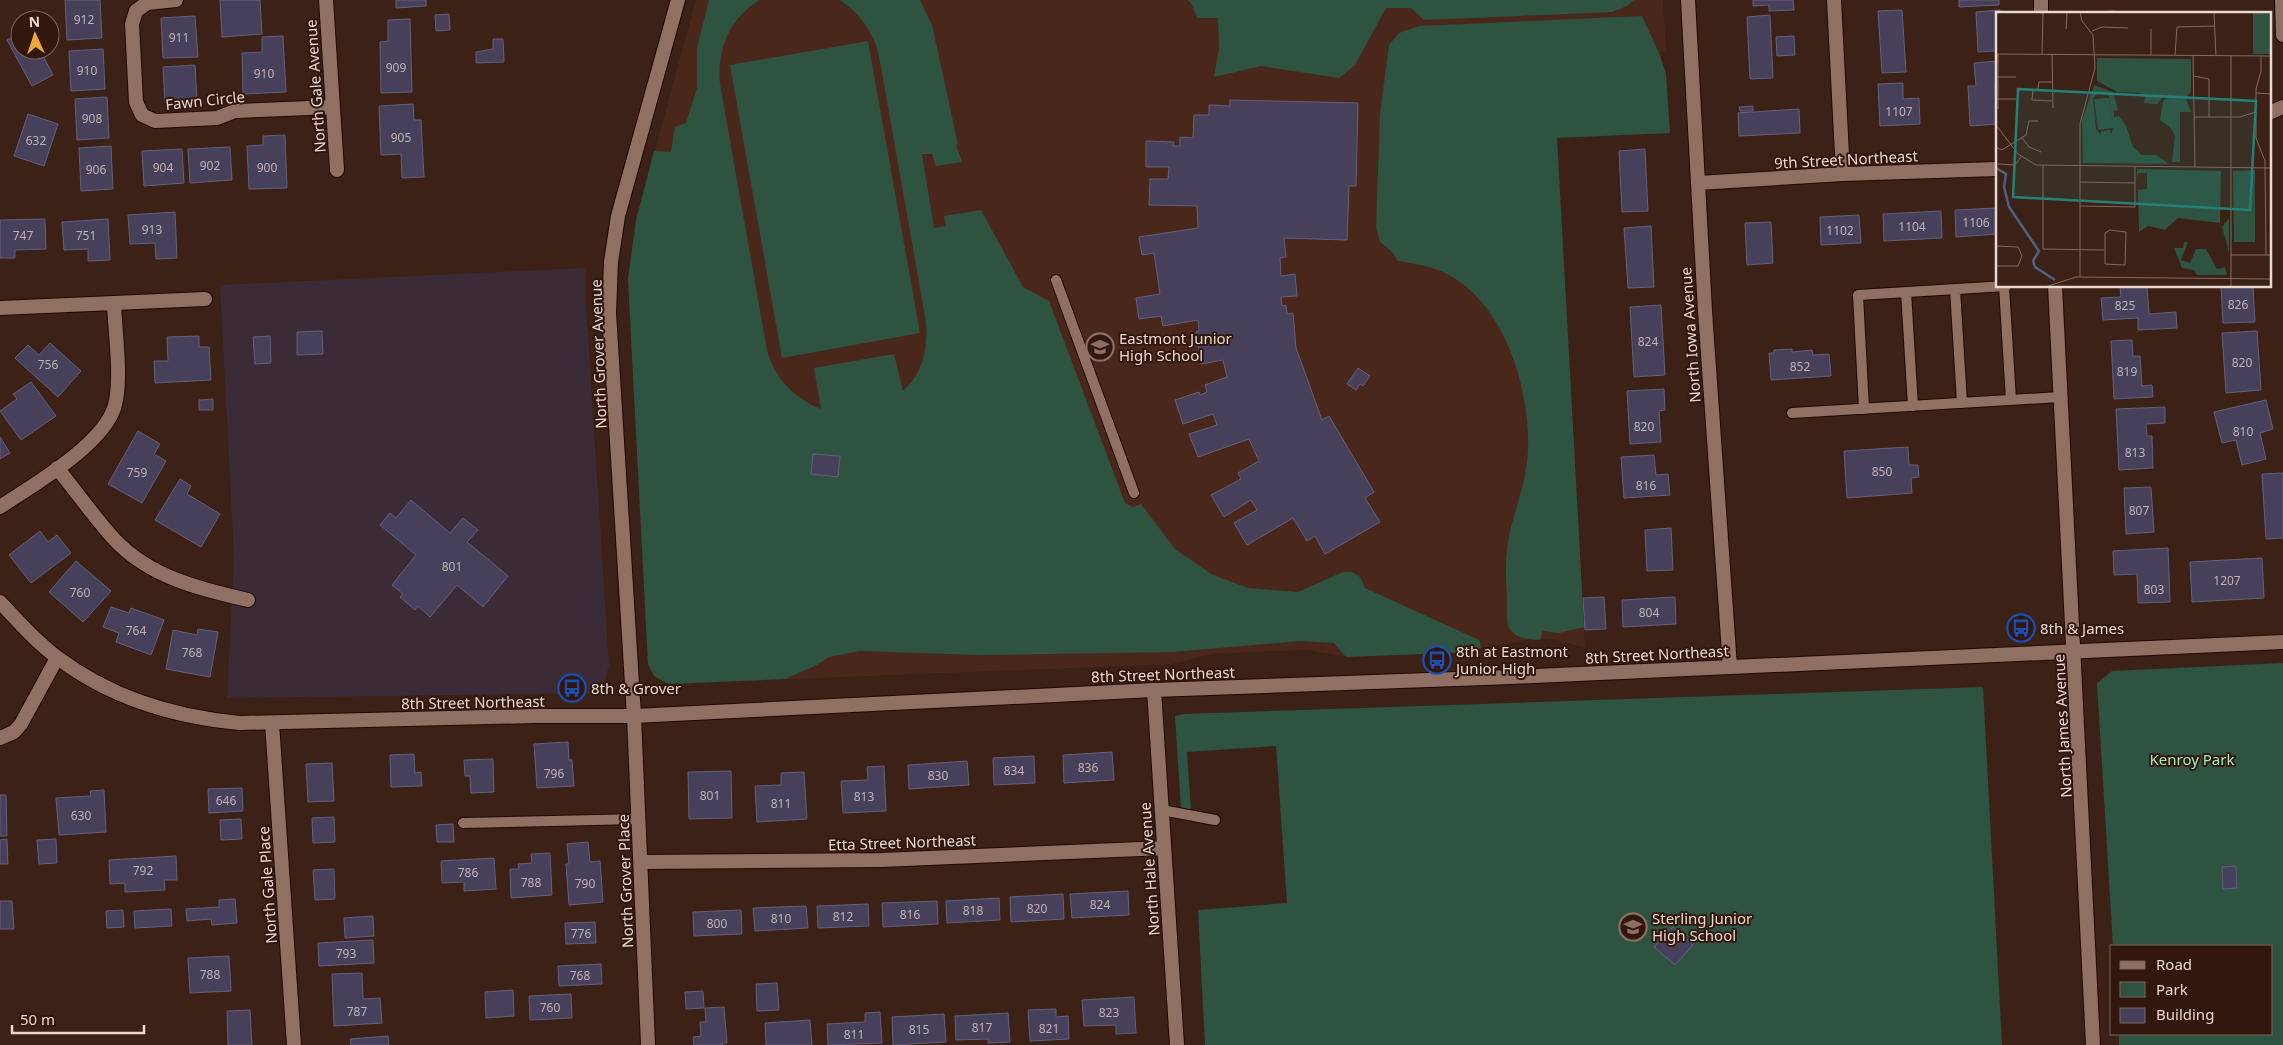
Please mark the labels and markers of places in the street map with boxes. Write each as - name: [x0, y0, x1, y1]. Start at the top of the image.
- place label: Eastmont Junior High School: [1119, 328, 1232, 365]
- school or university icon: Eastmont Junior High School: [1085, 332, 1115, 362]
- bus stop icon: 8th & James: [2006, 613, 2036, 643]
- place label: 8th & James: [2040, 618, 2124, 638]
- place label: 8th at Eastmont Junior High: [1454, 641, 1569, 678]
- bus stop icon: 8th at Eastmont Junior High: [1422, 645, 1452, 675]
- bus stop icon: 8th & Grover: [557, 673, 587, 703]
- place label: 8th & Grover: [591, 678, 681, 698]
- place label: Sterling Junior High School: [1652, 908, 1752, 945]
- school or university icon: Sterling Junior High School: [1618, 912, 1648, 942]

